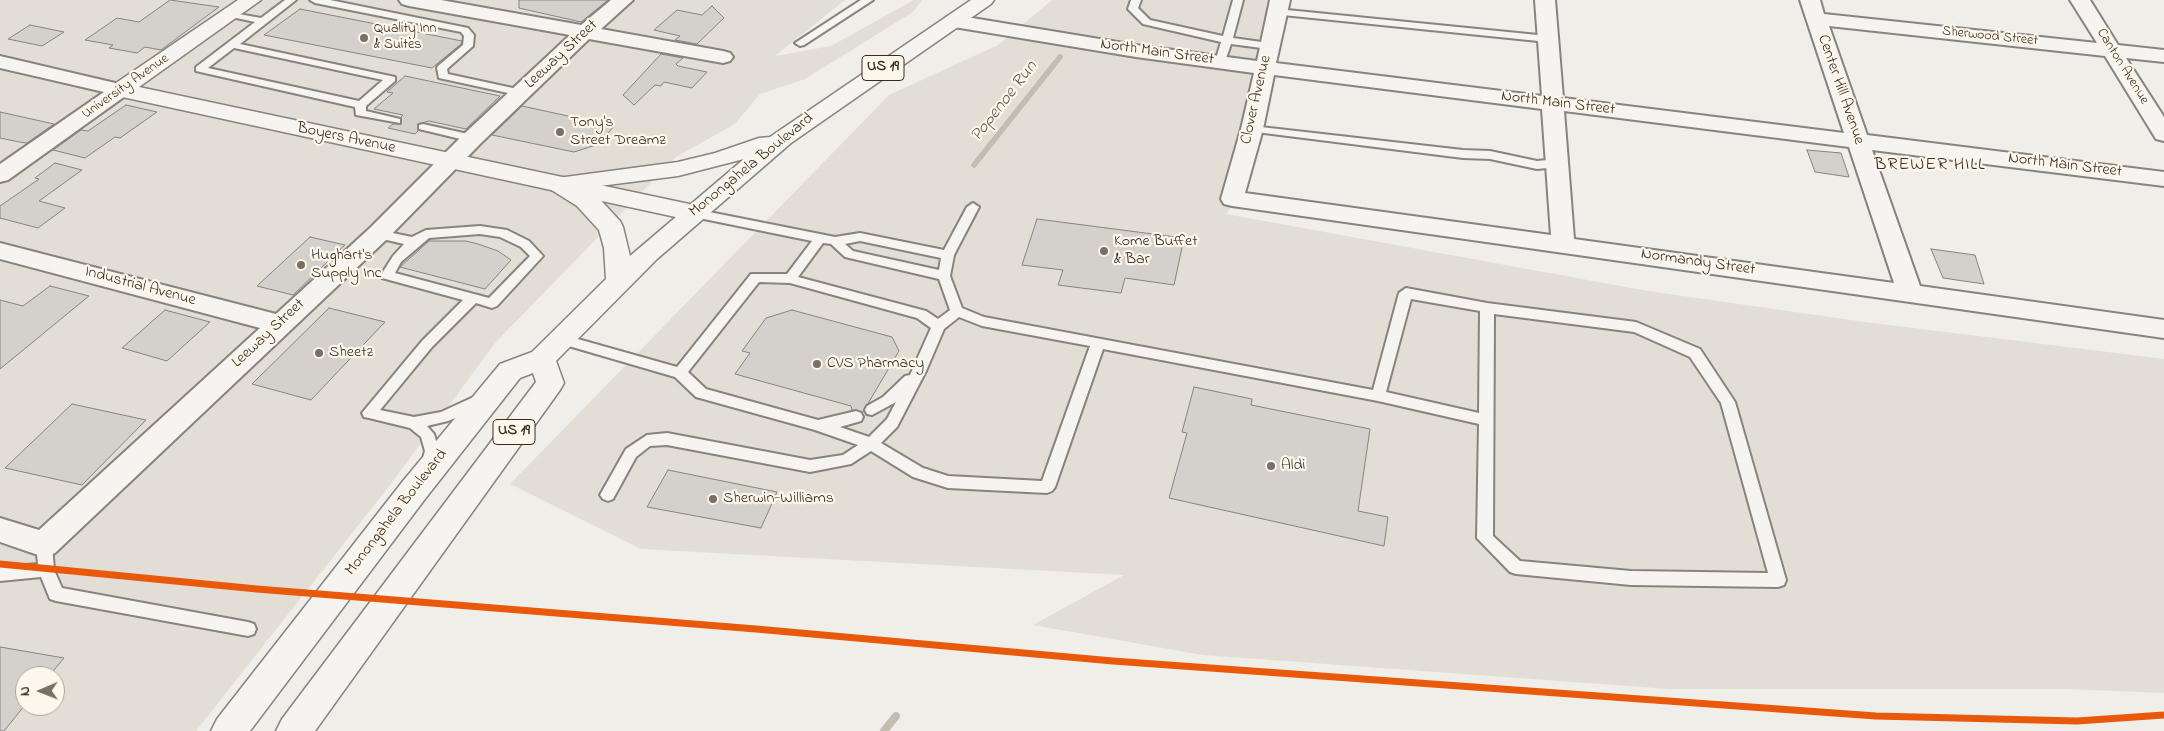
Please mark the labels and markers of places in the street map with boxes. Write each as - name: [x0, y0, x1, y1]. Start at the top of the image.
- place label: Quality Inn & Suites: [374, 22, 436, 54]
- marker: Quality Inn & Suites: [358, 32, 370, 44]
- place label: Tony's Street Dreamz: [570, 113, 666, 151]
- marker: Tony's Street Dreamz: [554, 126, 566, 138]
- place label: Kome Buffet & Bar: [1114, 232, 1198, 270]
- marker: Kome Buffet & Bar: [1098, 245, 1110, 257]
- place label: Hughart's Supply Inc: [311, 246, 382, 284]
- marker: Hughart's Supply Inc: [295, 259, 307, 271]
- place label: Sheetz: [329, 343, 373, 363]
- marker: Sheetz: [313, 347, 325, 359]
- place label: CVS Pharmacy: [827, 354, 924, 374]
- marker: CVS Pharmacy: [811, 358, 823, 370]
- place label: Aldi: [1281, 456, 1305, 476]
- marker: Aldi: [1265, 460, 1277, 472]
- place label: Sherwin-Williams: [723, 489, 834, 509]
- marker: Sherwin-Williams: [707, 493, 719, 505]

